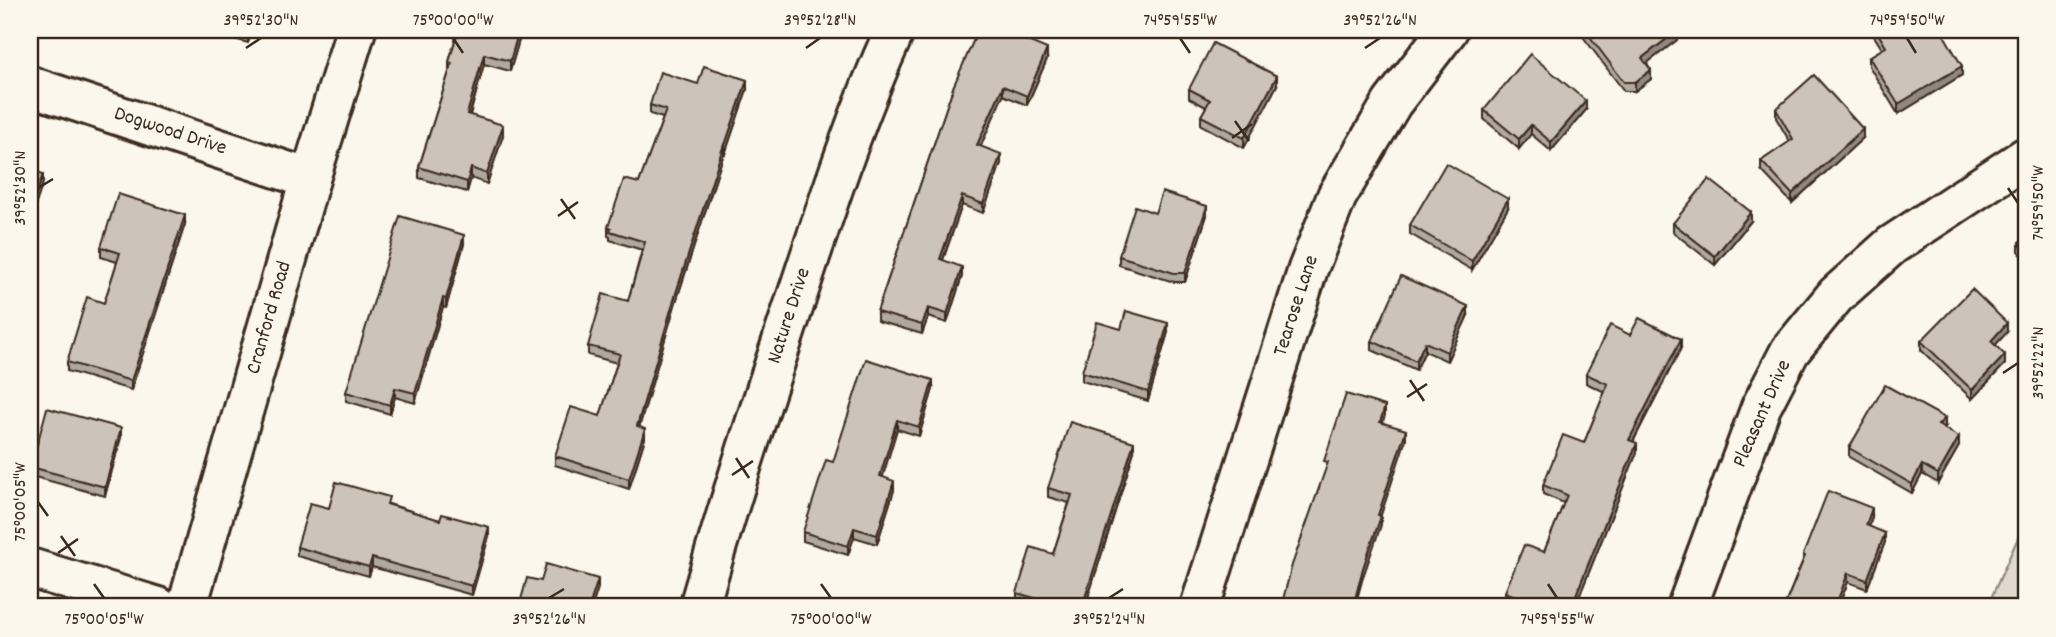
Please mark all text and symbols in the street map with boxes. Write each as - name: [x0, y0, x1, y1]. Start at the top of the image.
- text: 39°52'30"N: [224, 9, 298, 34]
- text: 75°00'00"W: [413, 9, 494, 34]
- text: 39°52'28"N: [784, 9, 856, 34]
- text: 74°59'55"W: [1143, 9, 1217, 34]
- text: 39°52'26"N: [1343, 9, 1417, 34]
- text: 74°59'50"W: [1869, 9, 1945, 34]
- street label: Dogwood Drive: [110, 100, 230, 164]
- text: 39°52'30"N: [9, 151, 34, 225]
- text: 74°59'50"W: [2027, 165, 2052, 241]
- street label: Tearose Lane: [1267, 251, 1327, 361]
- street label: Cranford Road: [240, 258, 300, 378]
- street label: Nature Drive: [760, 264, 820, 368]
- text: 39°52'22"N: [2027, 327, 2052, 399]
- street label: Pleasant Drive: [1726, 355, 1800, 473]
- text: 75°00'05"W: [9, 462, 34, 542]
- text: 75°00'05"W: [64, 608, 144, 633]
- text: 39°52'26"N: [512, 608, 586, 633]
- text: 75°00'00"W: [791, 608, 872, 633]
- text: 39°52'24"N: [1073, 608, 1145, 633]
- text: 74°59'55"W: [1520, 608, 1594, 633]

